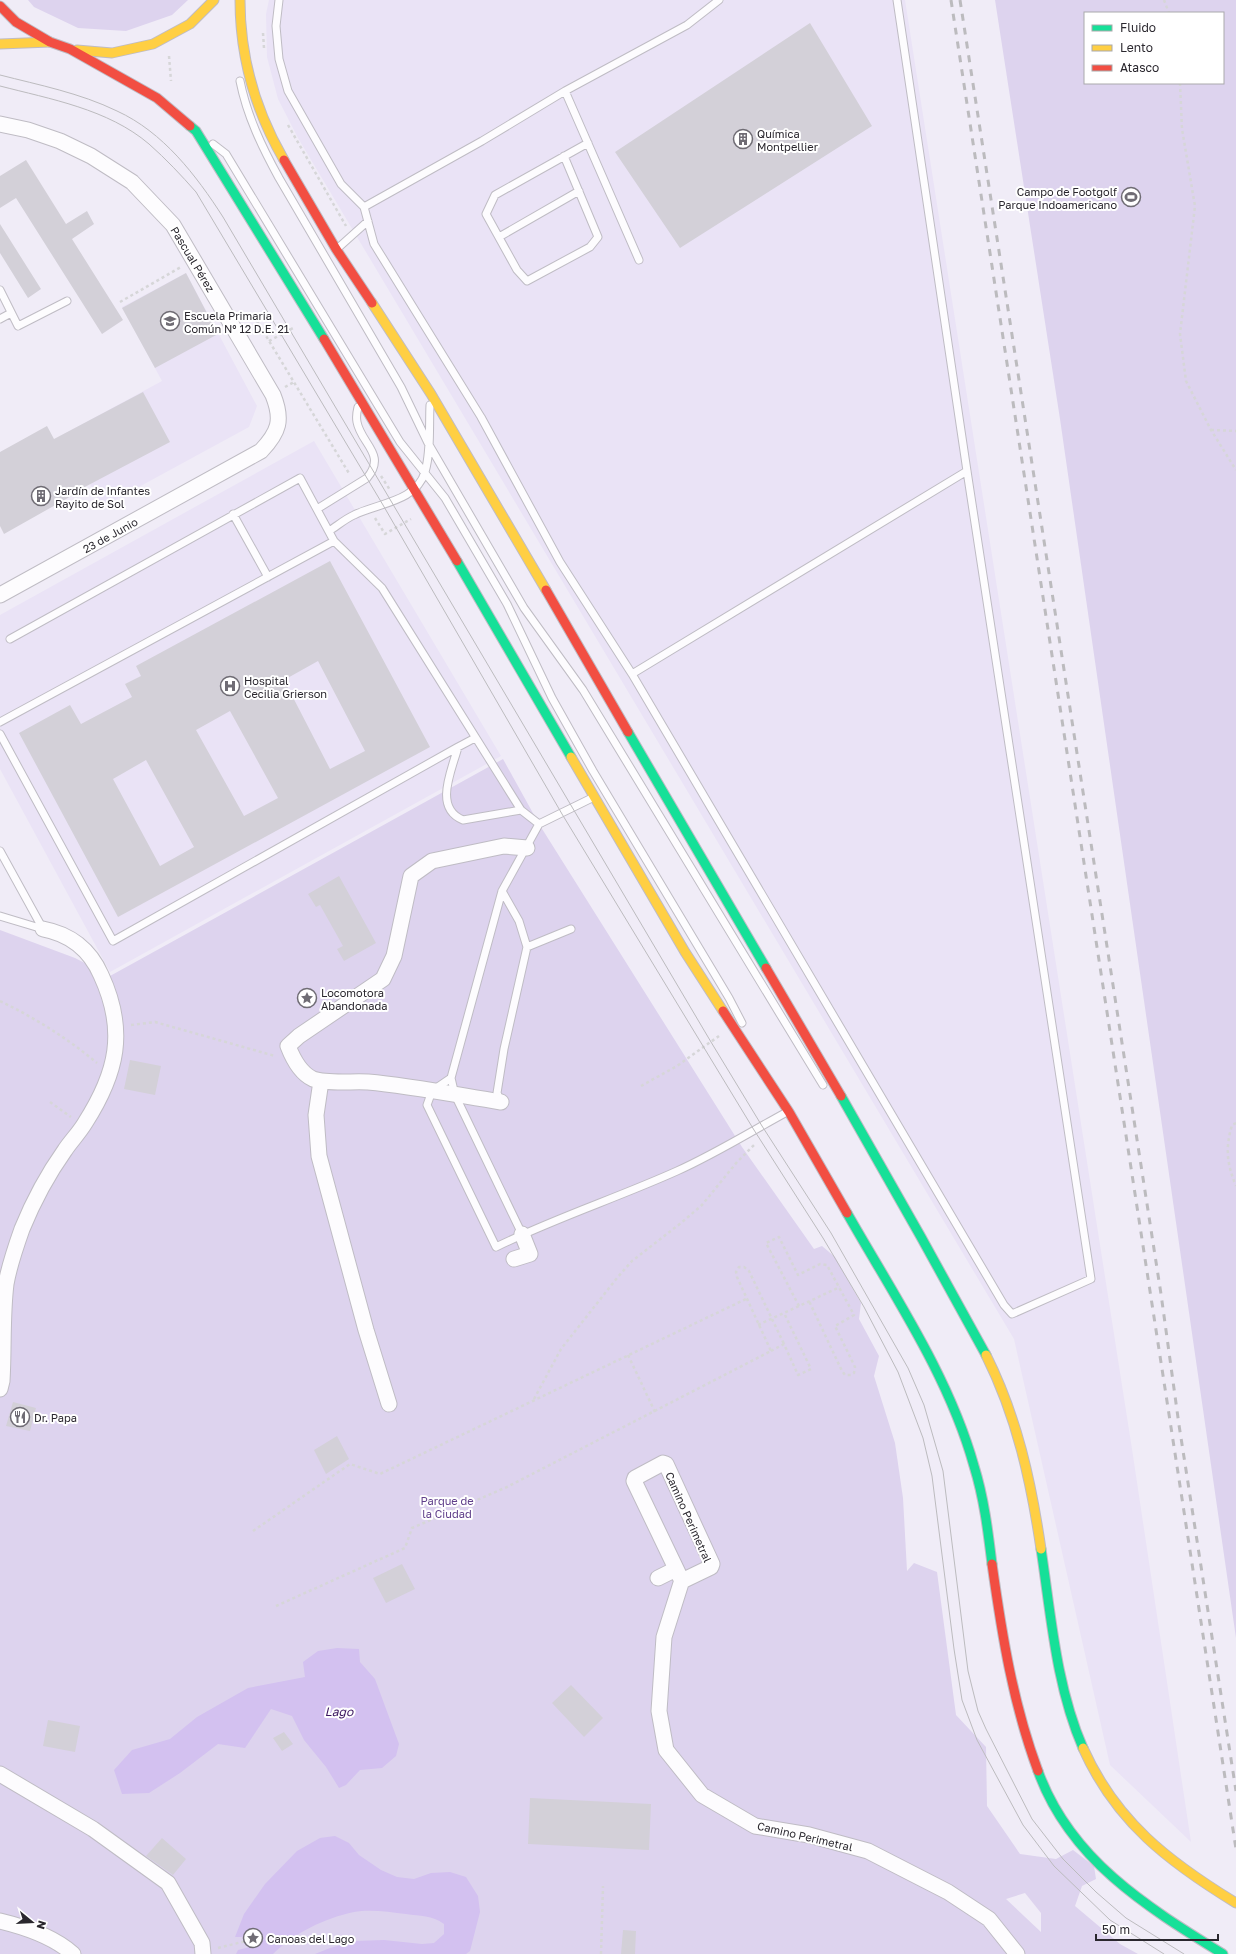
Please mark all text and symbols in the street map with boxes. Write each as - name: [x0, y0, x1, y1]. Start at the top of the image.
- legend: [1084, 12, 1224, 84]
- text: Fluido: [1120, 20, 1156, 35]
- text: Lento: [1120, 40, 1153, 55]
- text: Atasco: [1120, 60, 1159, 75]
- place label: Química Montpellier: [757, 127, 819, 153]
- building icon: Química Montpellier: [732, 128, 754, 150]
- place label: Campo de Footgolf Parque Indoamericano: [998, 185, 1117, 211]
- sports icon: Campo de Footgolf Parque Indoamericano: [1120, 186, 1142, 208]
- street label: Pascual Pérez: [168, 224, 218, 294]
- place label: Escuela Primaria Común N° 12 D.E. 21: [184, 309, 289, 335]
- school or university icon: Escuela Primaria Común N° 12 D.E. 21: [159, 310, 181, 332]
- place label: Jardín de Infantes Rayito de Sol: [55, 484, 150, 510]
- building icon: Jardín de Infantes Rayito de Sol: [30, 485, 52, 507]
- street label: 23 de Junio: [80, 514, 140, 555]
- place label: Hospital Cecilia Grierson: [244, 674, 327, 700]
- hospital icon: Hospital Cecilia Grierson: [219, 675, 241, 697]
- place label: Locomotora Abandonada: [321, 986, 387, 1012]
- place icon: Locomotora Abandonada: [296, 987, 318, 1009]
- restaurant icon: Dr. Papa: [9, 1406, 31, 1428]
- place label: Dr. Papa: [34, 1411, 77, 1424]
- street label: Camino Perimetral: [663, 1470, 715, 1565]
- park label: Parque de la Ciudad: [420, 1494, 474, 1520]
- water label: Lago: [325, 1704, 354, 1719]
- street label: Camino Perimetral: [756, 1819, 854, 1853]
- north arrow: [12, 1902, 52, 1942]
- scale bar: [1096, 1916, 1218, 1942]
- text: N: [35, 1919, 49, 1931]
- text: 50 m: [1102, 1922, 1130, 1937]
- place icon: Canoas del Lago: [242, 1927, 264, 1949]
- place label: Canoas del Lago: [267, 1932, 355, 1945]

